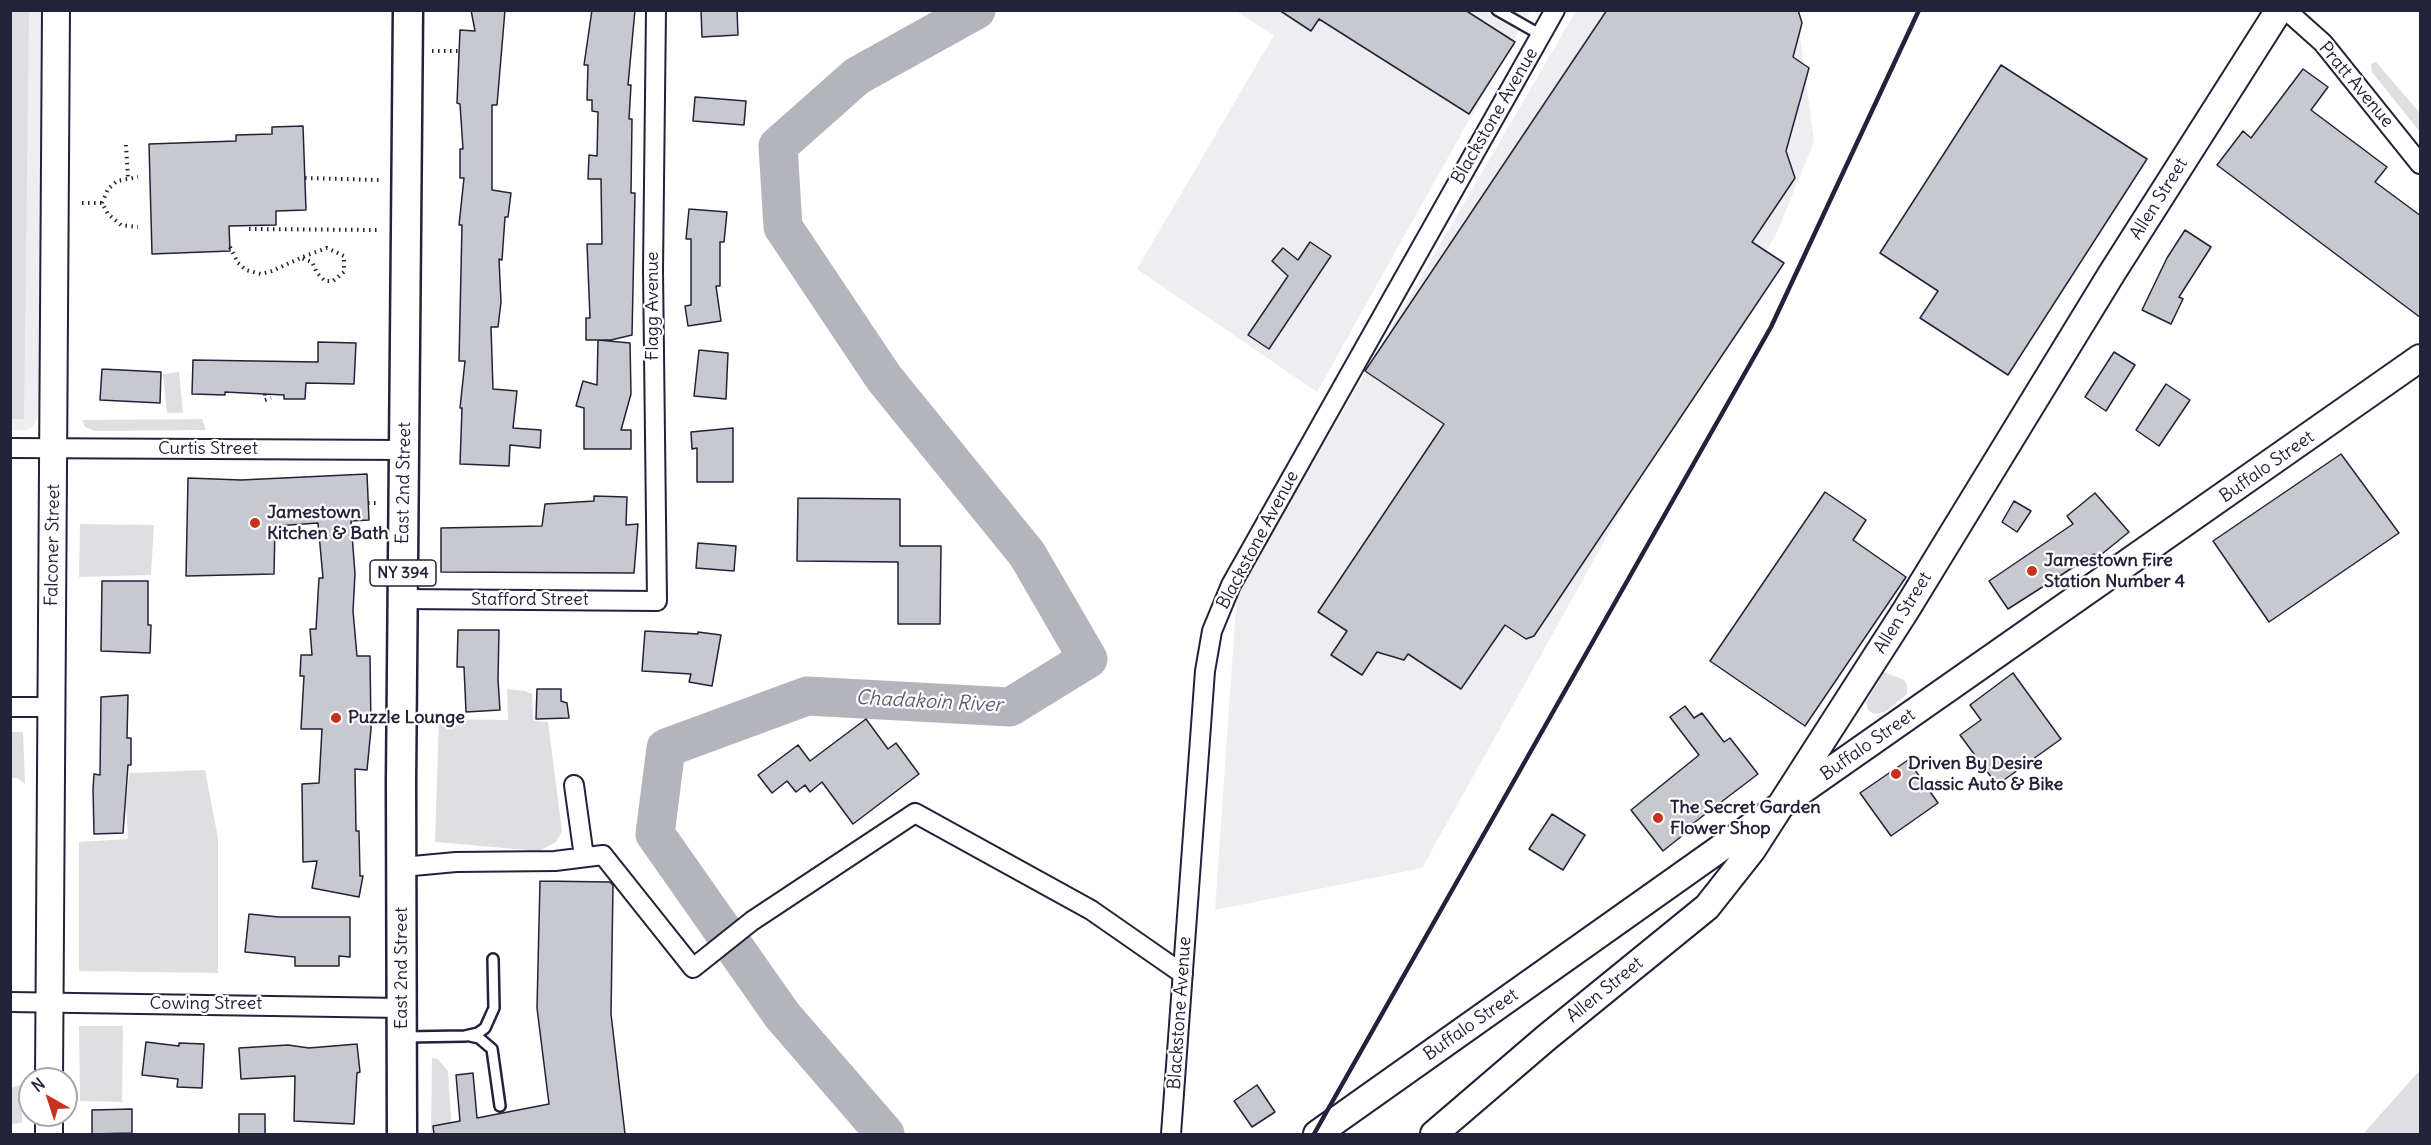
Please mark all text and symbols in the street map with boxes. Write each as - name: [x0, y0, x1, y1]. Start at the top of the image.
- street label: Pratt Avenue: [2314, 38, 2398, 132]
- street label: Blackstone Avenue: [1447, 44, 1543, 188]
- street label: Allen Street: [2125, 154, 2193, 244]
- street label: Flagg Avenue: [642, 251, 664, 361]
- street label: East 2nd Street: [392, 422, 416, 544]
- street label: Buffalo Street: [2216, 426, 2318, 508]
- street label: Curtis Street: [158, 438, 258, 460]
- street label: Blackstone Avenue: [1212, 467, 1304, 613]
- street label: Falconer Street: [41, 484, 65, 606]
- place label: Jamestown Kitchen & Bath: [267, 502, 389, 544]
- marker: Jamestown Kitchen & Bath: [248, 516, 262, 530]
- place label: Jamestown Fire Station Number 4: [2044, 550, 2185, 592]
- road number: NY 394: [370, 560, 436, 586]
- marker: Jamestown Fire Station Number 4: [2025, 564, 2039, 578]
- street label: Allen Street: [1869, 568, 1937, 658]
- street label: Stafford Street: [471, 589, 589, 611]
- water label: Chadakoin River: [855, 686, 1003, 718]
- street label: Buffalo Street: [1817, 704, 1919, 786]
- place label: Puzzle Lounge: [348, 707, 465, 729]
- marker: Puzzle Lounge: [329, 711, 343, 725]
- place label: Driven By Desire Classic Auto & Bike: [1908, 753, 2063, 795]
- marker: Driven By Desire Classic Auto & Bike: [1889, 767, 1903, 781]
- place label: The Secret Garden Flower Shop: [1670, 797, 1821, 840]
- marker: The Secret Garden Flower Shop: [1651, 811, 1665, 825]
- street label: East 2nd Street: [391, 907, 413, 1029]
- street label: Blackstone Avenue: [1164, 936, 1196, 1090]
- street label: Allen Street: [1562, 953, 1648, 1027]
- street label: Buffalo Street: [1420, 984, 1522, 1066]
- street label: Cowing Street: [150, 993, 262, 1015]
- north arrow: [18, 1067, 78, 1127]
- text: N: [27, 1073, 49, 1096]

